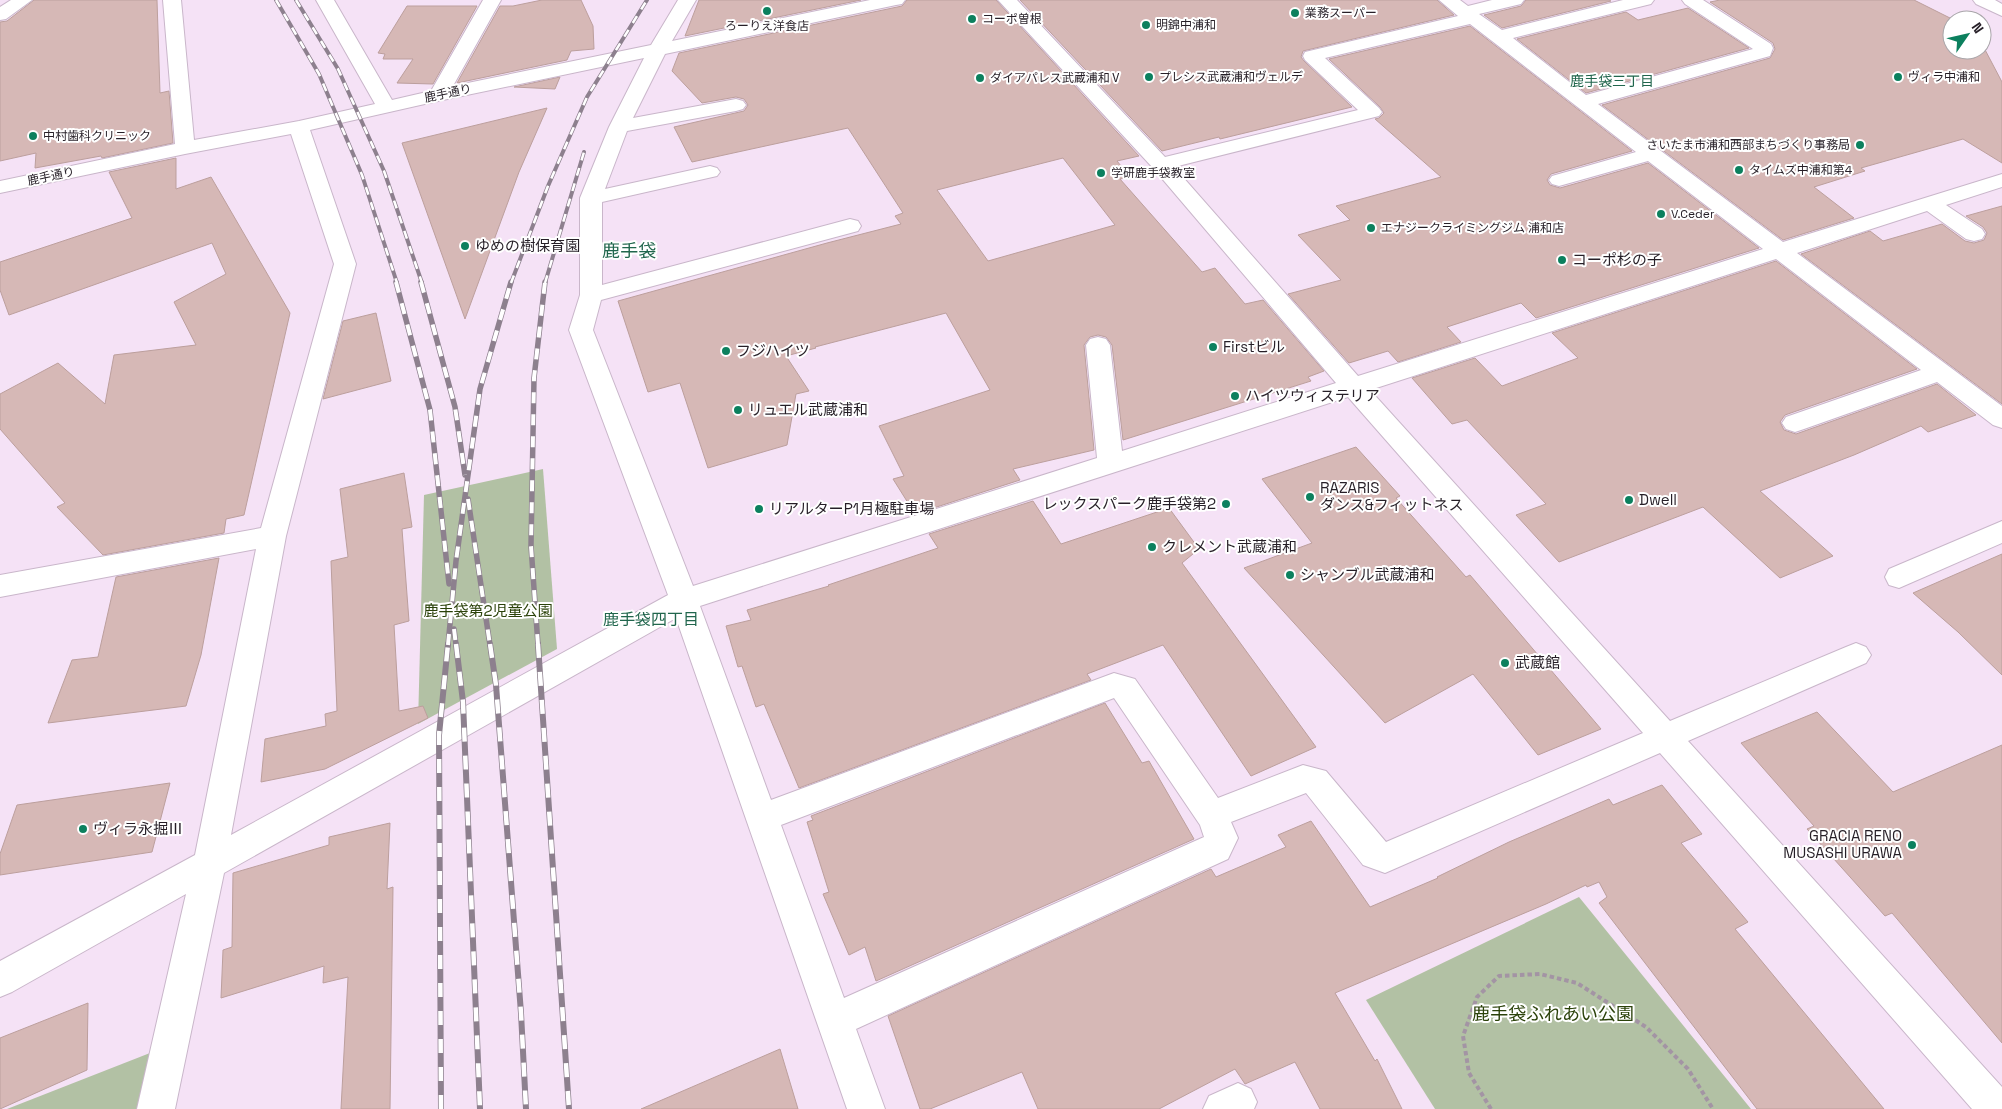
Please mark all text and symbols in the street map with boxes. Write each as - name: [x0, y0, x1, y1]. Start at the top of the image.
- marker: ろーりえ洋食店: [761, 5, 773, 17]
- place label: 業務スーパー: [1305, 5, 1377, 21]
- marker: 業務スーパー: [1289, 7, 1301, 19]
- north arrow: [1942, 10, 1992, 60]
- place label: コーポ曽根: [982, 11, 1042, 27]
- marker: コーポ曽根: [966, 13, 978, 25]
- place label: 明錦中浦和: [1156, 17, 1216, 33]
- place label: ろーりえ洋食店: [725, 18, 809, 34]
- marker: 明錦中浦和: [1140, 19, 1152, 31]
- text: N: [1968, 19, 1988, 37]
- place label: プレシス武蔵浦和ヴェルデ: [1159, 69, 1303, 85]
- place label: ヴィラ中浦和: [1908, 69, 1980, 85]
- place label: ダイアパレス武蔵浦和Ⅴ: [990, 70, 1122, 86]
- marker: プレシス武蔵浦和ヴェルデ: [1143, 71, 1155, 83]
- marker: ヴィラ中浦和: [1892, 71, 1904, 83]
- marker: ダイアパレス武蔵浦和Ⅴ: [974, 72, 986, 84]
- district label: 鹿手袋三丁目: [1570, 72, 1654, 90]
- street label: 鹿手通り: [423, 80, 473, 106]
- place label: 中村歯科クリニック: [43, 128, 151, 144]
- marker: 中村歯科クリニック: [27, 130, 39, 142]
- place label: さいたま市浦和西部まちづくり事務局: [1646, 137, 1850, 153]
- marker: さいたま市浦和西部まちづくり事務局: [1854, 139, 1866, 151]
- place label: タイムズ中浦和第4: [1749, 162, 1853, 178]
- street label: 鹿手通り: [26, 163, 76, 189]
- marker: タイムズ中浦和第4: [1733, 164, 1745, 176]
- place label: 学研鹿手袋教室: [1111, 165, 1195, 181]
- marker: 学研鹿手袋教室: [1095, 167, 1107, 179]
- place label: V.Ceder: [1671, 206, 1715, 222]
- marker: V.Ceder: [1655, 208, 1667, 220]
- place label: エナジークライミングジム 浦和店: [1381, 220, 1564, 236]
- marker: エナジークライミングジム 浦和店: [1365, 222, 1377, 234]
- place label: ゆめの樹保育園: [475, 236, 580, 255]
- district label: 鹿手袋: [602, 239, 656, 262]
- marker: ゆめの樹保育園: [459, 240, 471, 252]
- place label: コーポ杉の子: [1572, 250, 1662, 269]
- marker: コーポ杉の子: [1556, 254, 1568, 266]
- place label: Firstビル: [1223, 337, 1285, 356]
- place label: フジハイツ: [736, 341, 810, 360]
- marker: Firstビル: [1207, 341, 1219, 353]
- marker: フジハイツ: [720, 345, 732, 357]
- place label: ハイツウィステリア: [1245, 386, 1380, 405]
- marker: ハイツウィステリア: [1229, 390, 1241, 402]
- place label: リュエル武蔵浦和: [748, 400, 868, 419]
- marker: リュエル武蔵浦和: [732, 404, 744, 416]
- place label: RAZARIS ダンス&フィットネス: [1320, 478, 1463, 514]
- place label: Dwell: [1639, 490, 1677, 509]
- marker: RAZARIS ダンス&フィットネス: [1304, 491, 1316, 503]
- place label: レックスパーク鹿手袋第2: [1042, 494, 1216, 513]
- marker: Dwell: [1623, 494, 1635, 506]
- marker: レックスパーク鹿手袋第2: [1220, 498, 1232, 510]
- place label: リアルターP1月極駐車場: [769, 499, 934, 518]
- marker: リアルターP1月極駐車場: [753, 503, 765, 515]
- place label: クレメント武蔵浦和: [1162, 537, 1297, 556]
- marker: クレメント武蔵浦和: [1146, 541, 1158, 553]
- place label: シャンブル武蔵浦和: [1300, 565, 1435, 584]
- marker: シャンブル武蔵浦和: [1284, 569, 1296, 581]
- park label: 鹿手袋第2児童公園: [423, 601, 553, 620]
- district label: 鹿手袋四丁目: [603, 609, 699, 630]
- place label: 武蔵館: [1515, 653, 1560, 672]
- marker: 武蔵館: [1499, 657, 1511, 669]
- place label: ヴィラ永掘Ⅲ: [93, 819, 183, 838]
- marker: ヴィラ永掘Ⅲ: [77, 823, 89, 835]
- place label: GRACIA RENO MUSASHI URAWA: [1783, 826, 1903, 862]
- marker: GRACIA RENO MUSASHI URAWA: [1906, 839, 1918, 851]
- park label: 鹿手袋ふれあい公園: [1472, 1002, 1634, 1025]

